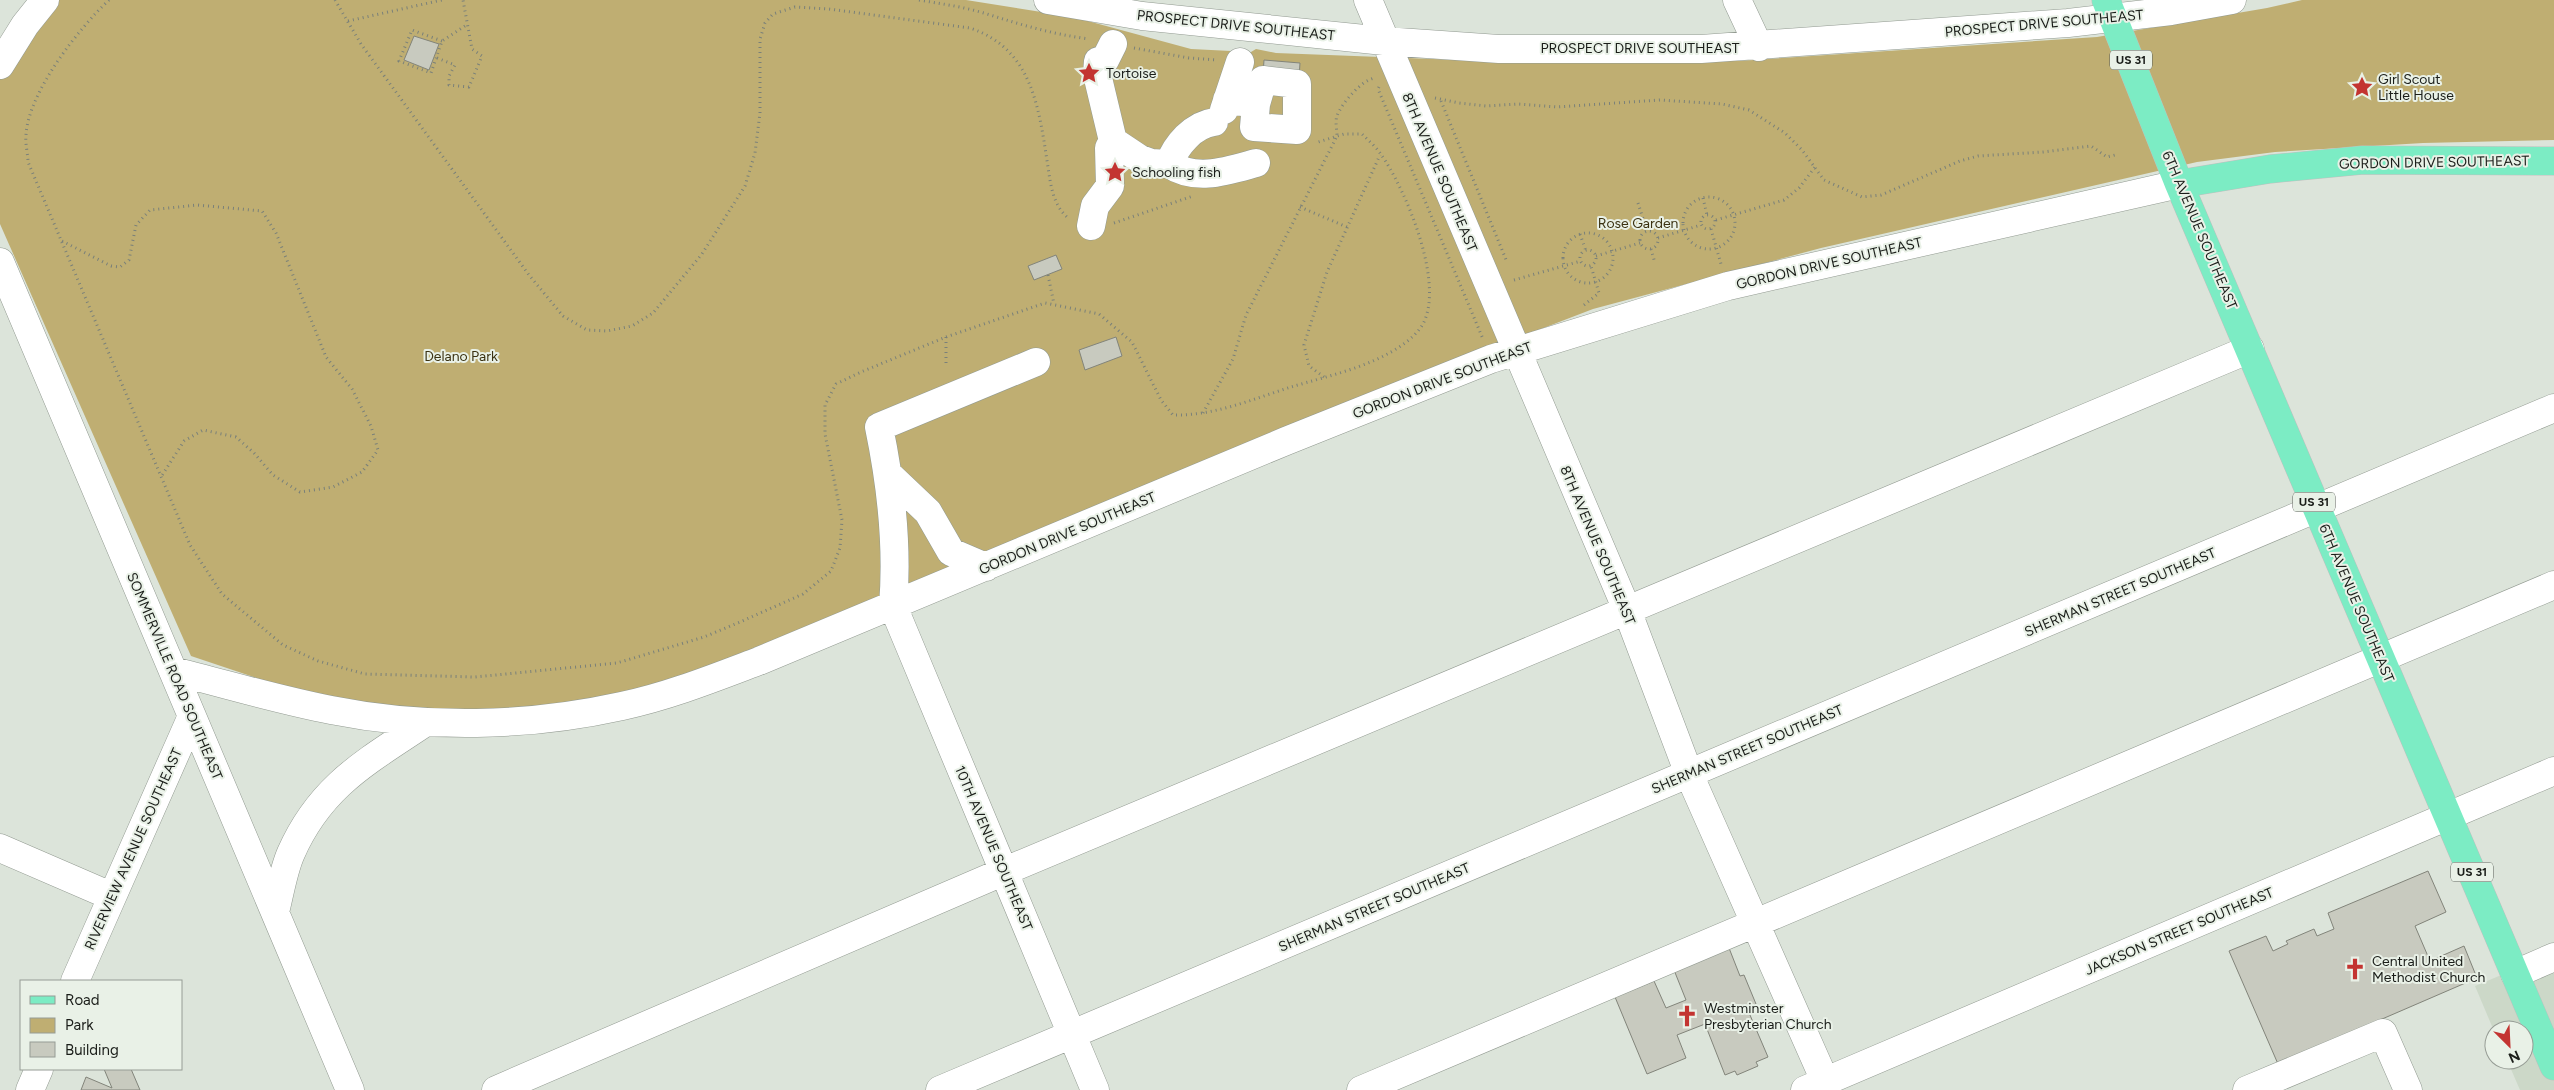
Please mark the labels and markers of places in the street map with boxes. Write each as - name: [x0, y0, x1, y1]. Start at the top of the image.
- place icon: Tortoise: [1076, 60, 1102, 86]
- place label: Tortoise: [1106, 65, 1157, 82]
- place label: Girl Scout Little House: [2378, 71, 2454, 104]
- place icon: Girl Scout Little House: [2349, 74, 2375, 100]
- place icon: Schooling fish: [1102, 159, 1128, 185]
- place label: Schooling fish: [1132, 164, 1221, 181]
- place label: Central United Methodist Church: [2372, 953, 2485, 986]
- church icon: Central United Methodist Church: [2342, 956, 2368, 982]
- place label: Westminster Presbyterian Church: [1704, 1000, 1832, 1033]
- church icon: Westminster Presbyterian Church: [1674, 1003, 1700, 1029]

